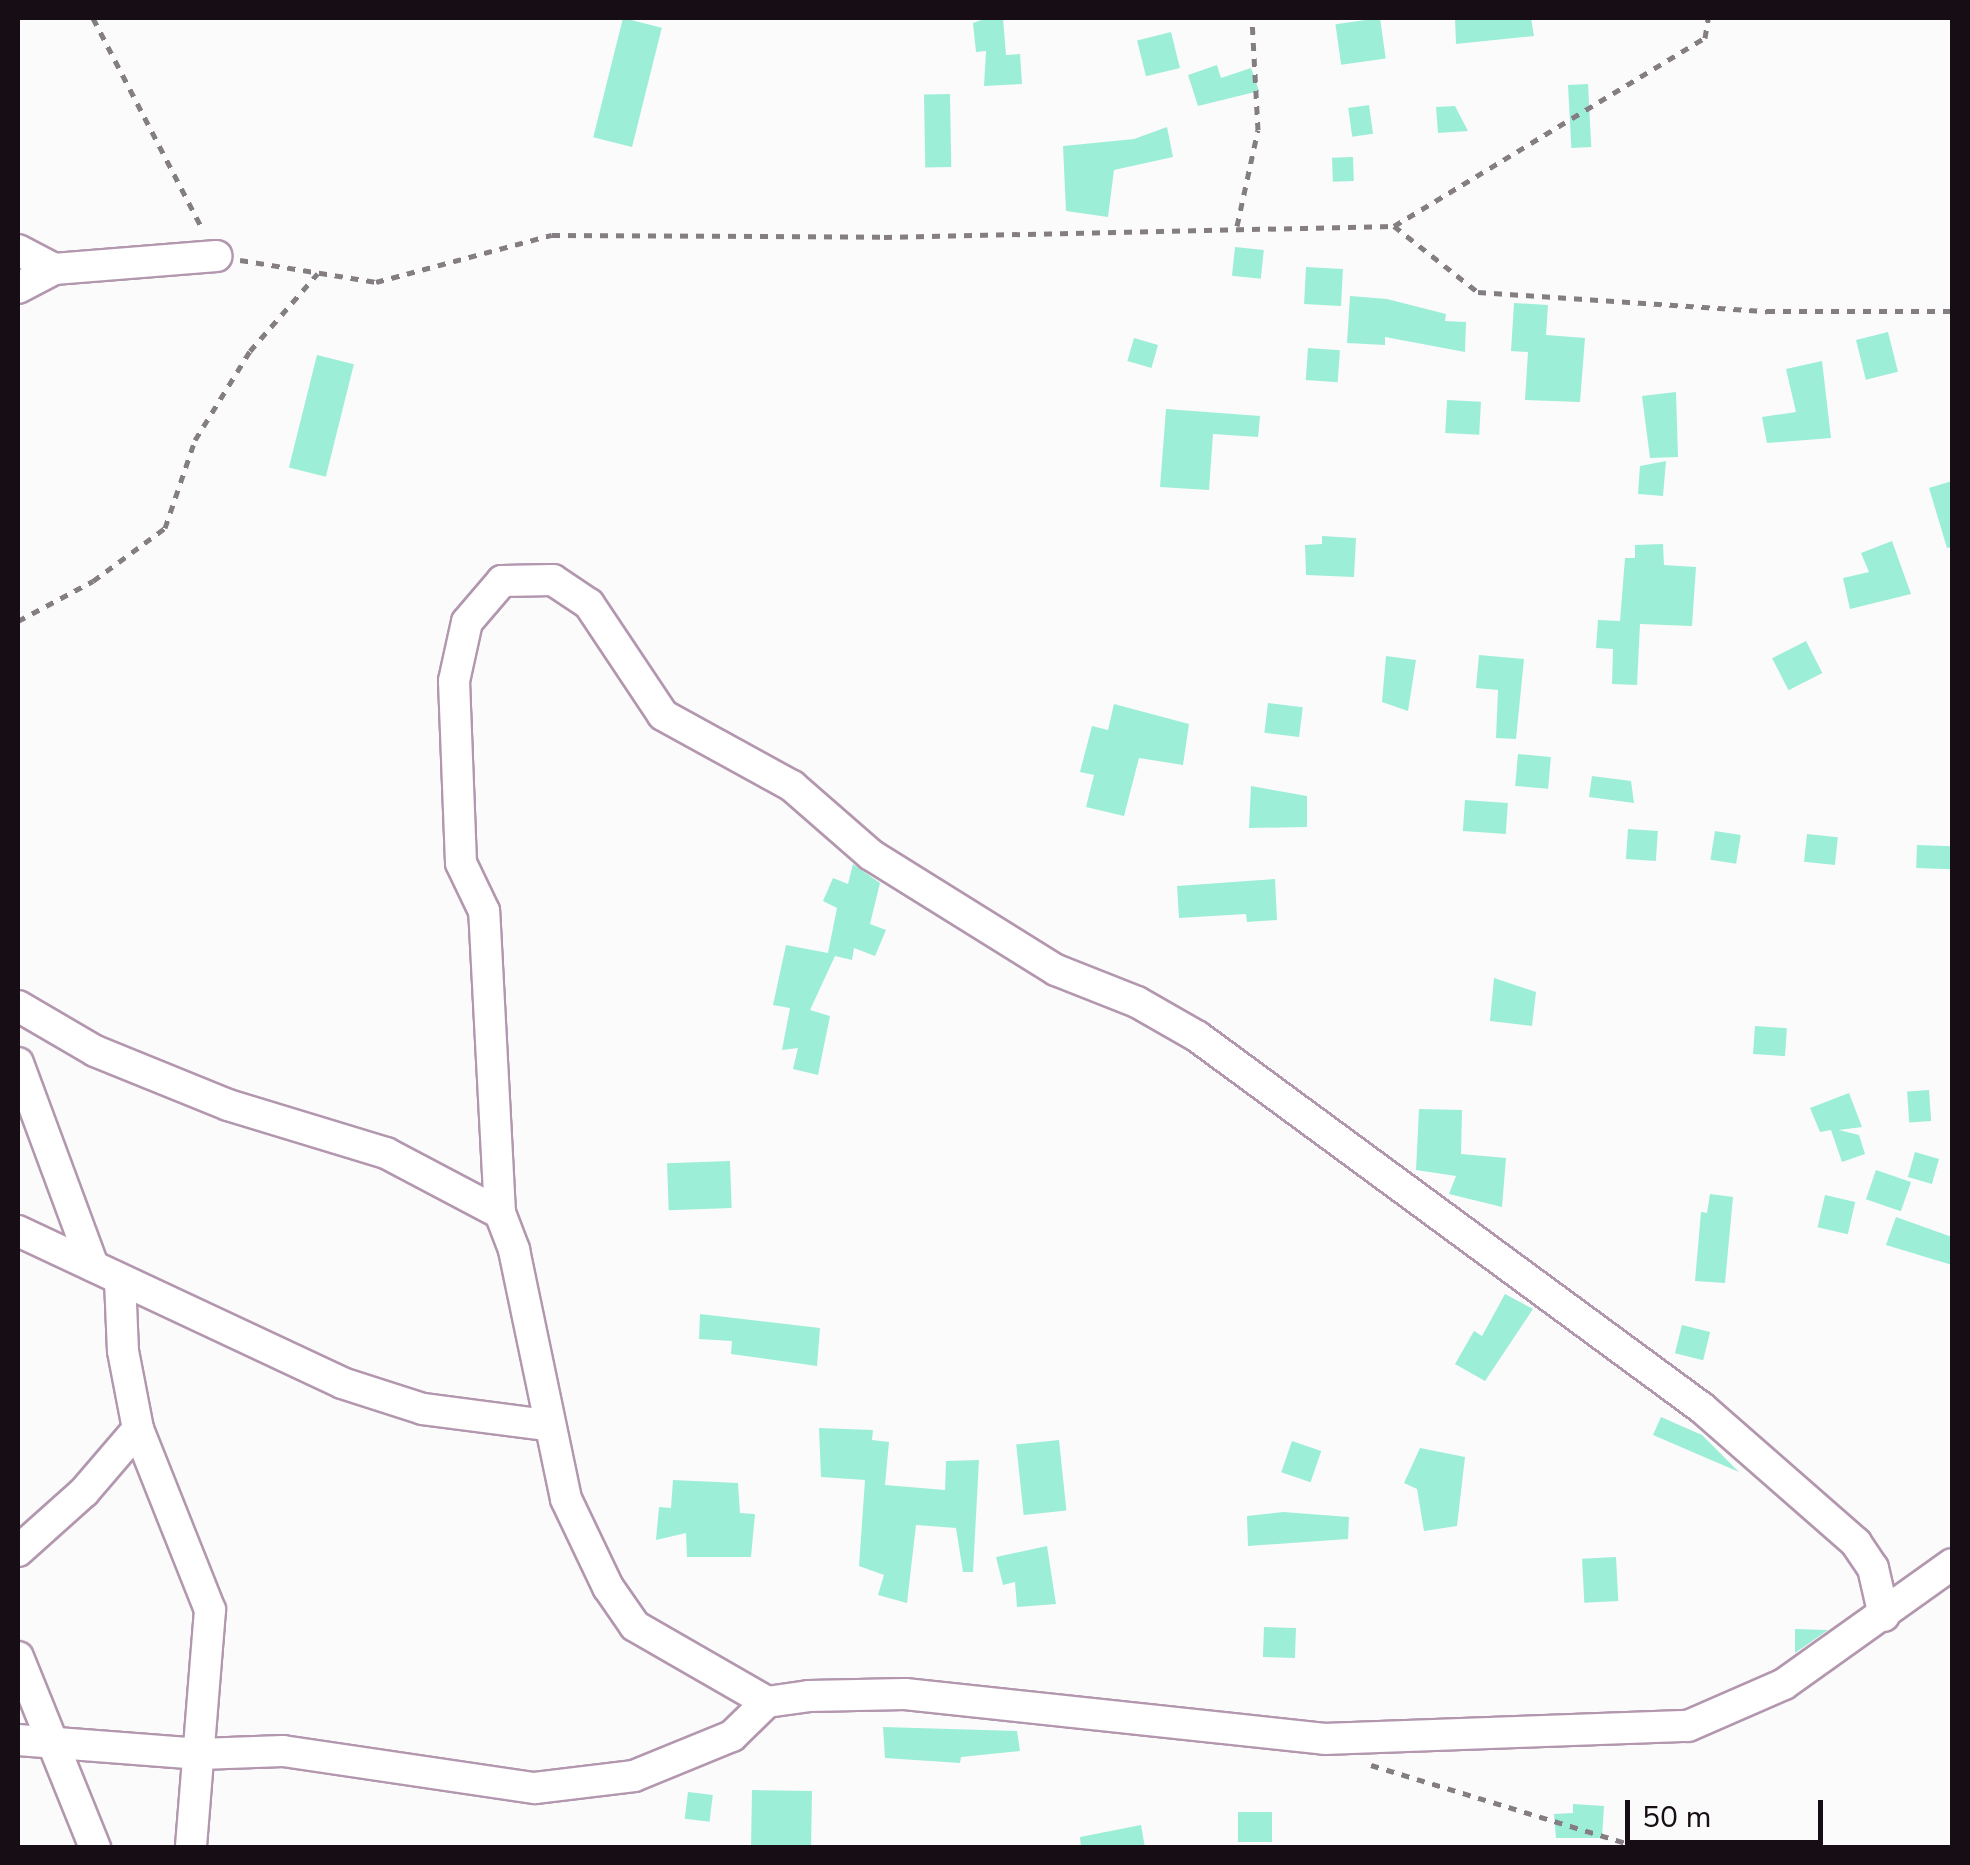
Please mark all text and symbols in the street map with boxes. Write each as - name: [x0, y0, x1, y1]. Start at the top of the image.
- scale bar: [1630, 1780, 1828, 1842]
- text: 50 m: [1642, 1797, 1711, 1838]

